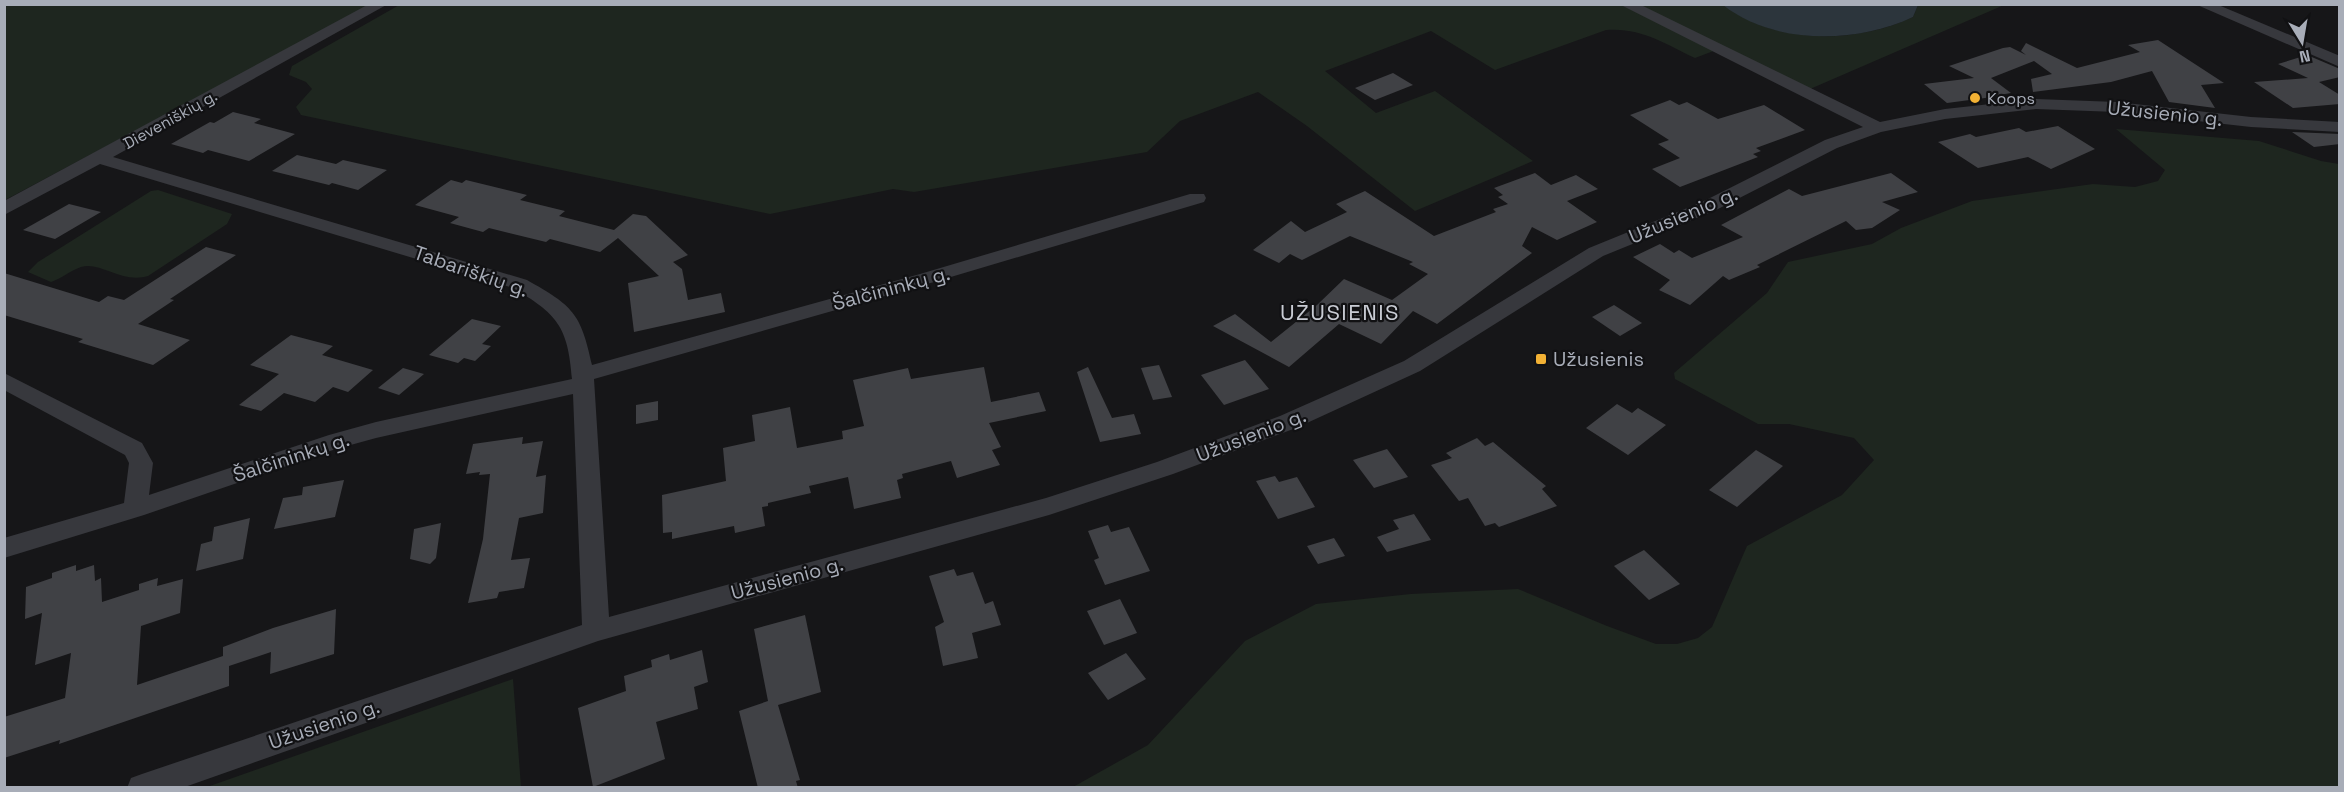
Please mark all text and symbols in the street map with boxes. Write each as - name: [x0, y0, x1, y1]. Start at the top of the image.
- north arrow: [2272, 12, 2332, 72]
- text: N: [2297, 45, 2312, 68]
- street label: Dieveniškių g.: [120, 85, 221, 154]
- place label: Koops: [1987, 88, 2035, 109]
- marker: Koops: [1968, 91, 1982, 105]
- street label: Užusienio g.: [2106, 94, 2224, 132]
- street label: Užusienio g.: [1625, 180, 1741, 250]
- street label: Tabariškių g.: [410, 239, 532, 303]
- street label: Šalčininkų g.: [829, 260, 953, 316]
- district label: UŽUSIENIS: [1280, 298, 1400, 326]
- place label: Užusienis: [1553, 346, 1644, 372]
- marker: Užusienis: [1534, 352, 1548, 366]
- street label: Užusienio g.: [1192, 402, 1310, 468]
- street label: Šalčininkų g.: [229, 426, 353, 488]
- street label: Užusienio g.: [728, 550, 846, 606]
- street label: Užusienio g.: [265, 693, 383, 755]

